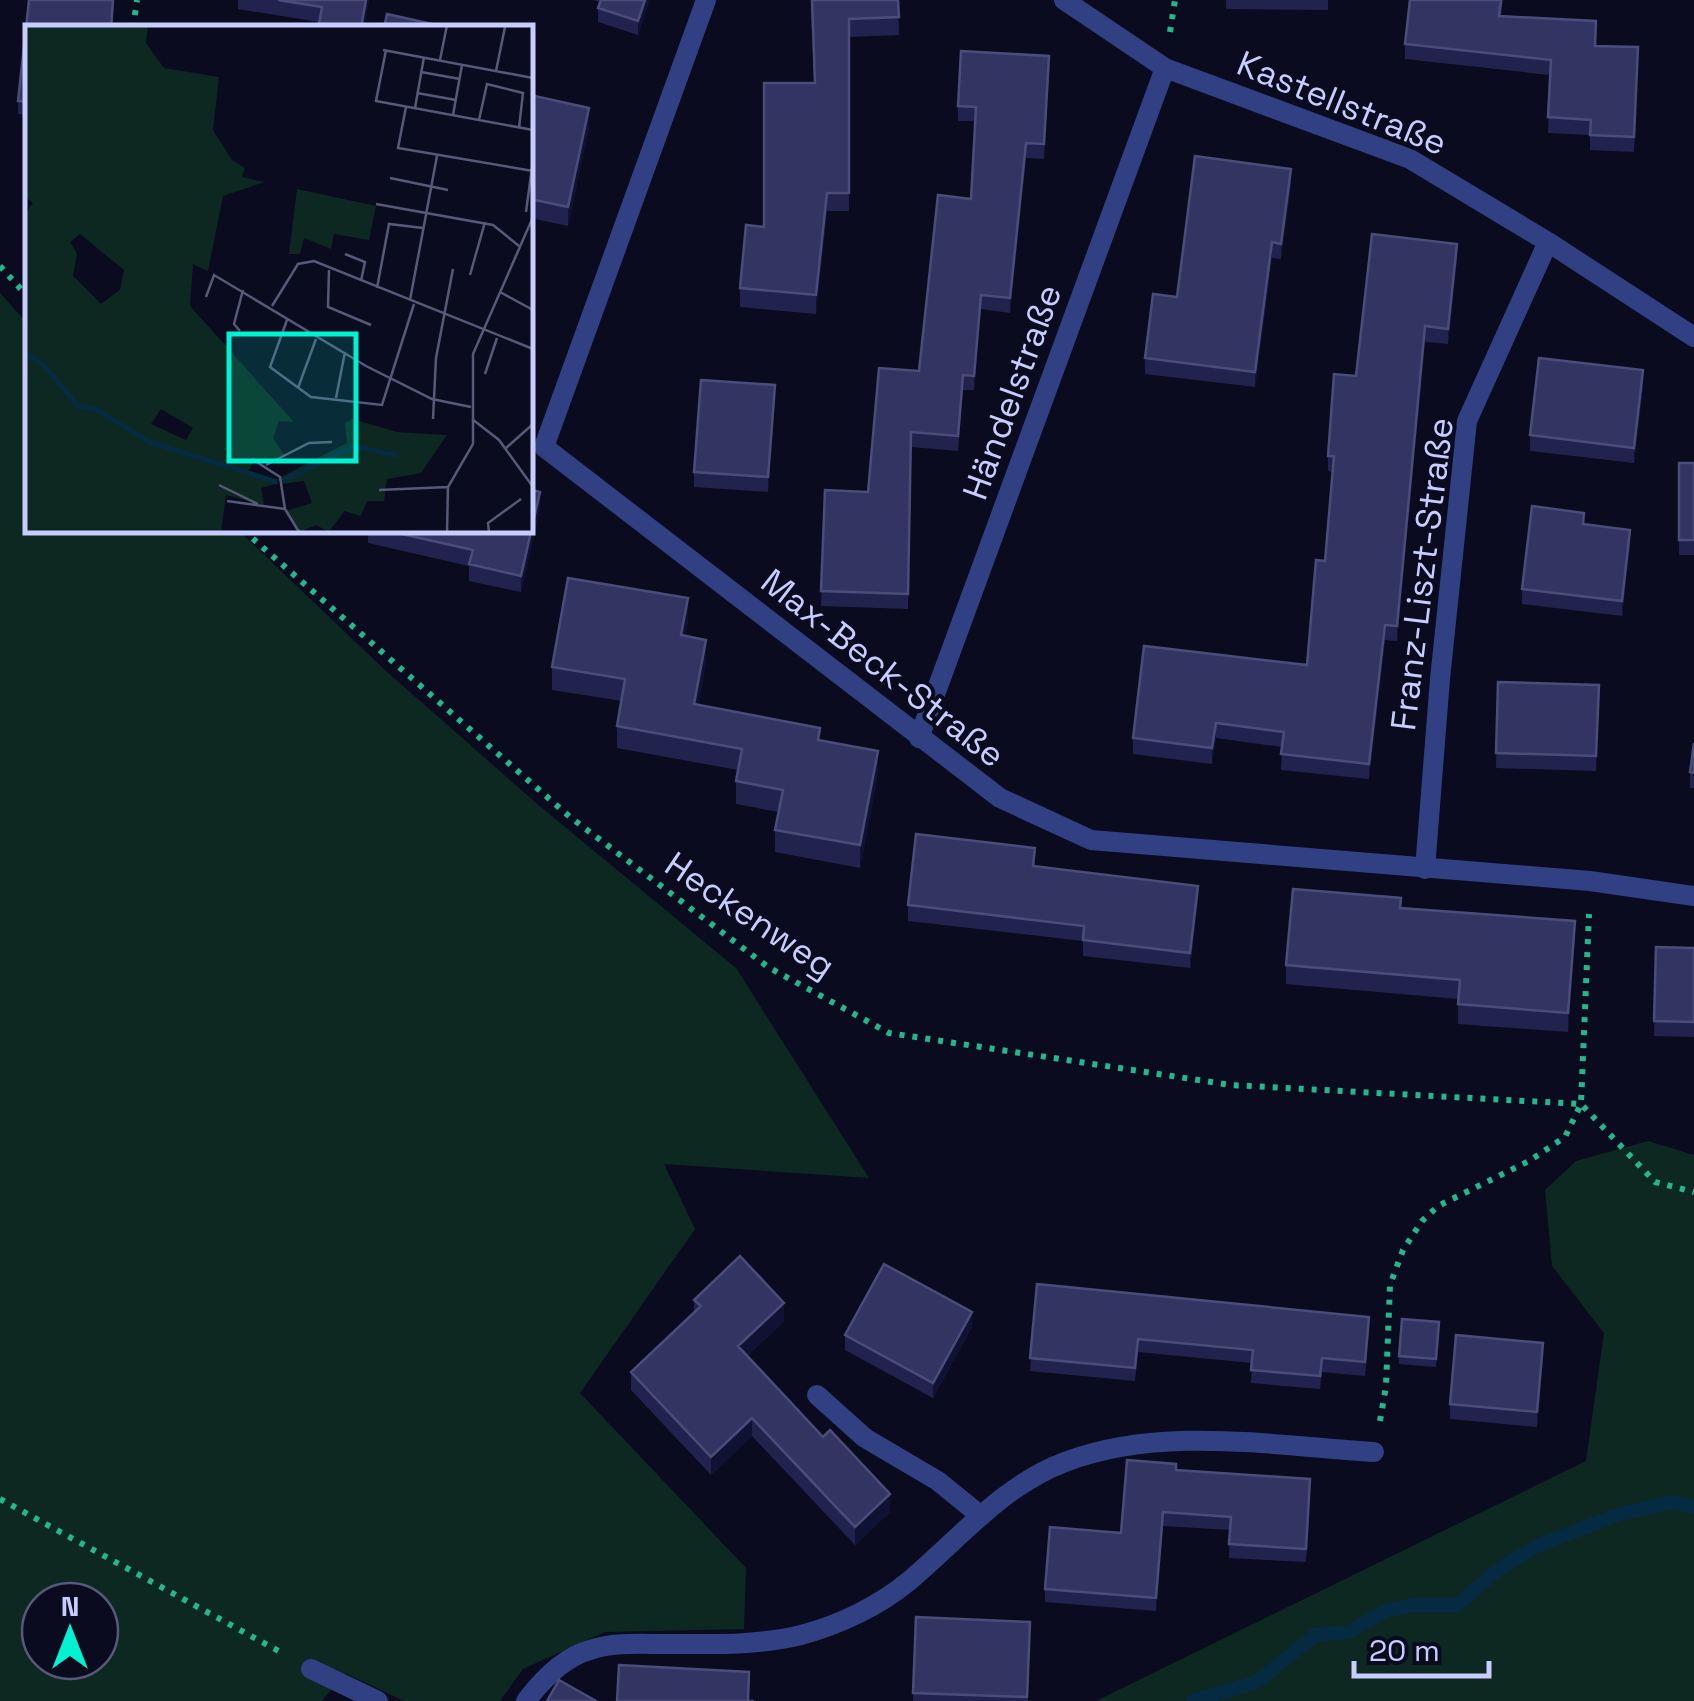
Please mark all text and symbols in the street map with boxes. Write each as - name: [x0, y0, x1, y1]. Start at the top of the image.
- inset map: [25, 25, 532, 532]
- street label: Kastellstraße: [1231, 41, 1453, 165]
- street label: Händelstraße: [953, 278, 1071, 506]
- street label: Franz-Liszt-Straße: [1381, 415, 1463, 733]
- street label: Max-Beck-Straße: [752, 559, 1014, 777]
- street label: Heckenweg: [657, 842, 843, 988]
- north arrow: [20, 1581, 120, 1681]
- text: N: [61, 1588, 79, 1624]
- scale bar: [1354, 1616, 1489, 1678]
- text: 20 m: [1369, 1631, 1440, 1670]

